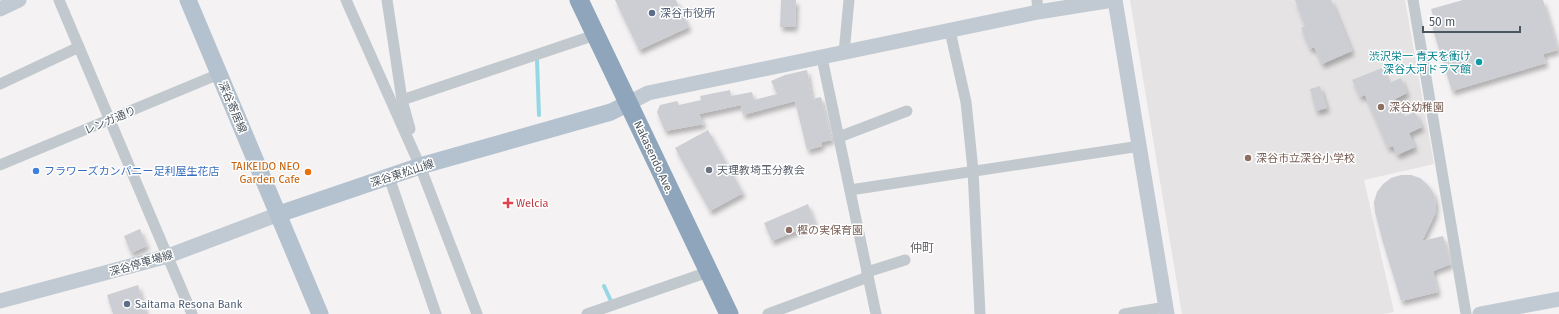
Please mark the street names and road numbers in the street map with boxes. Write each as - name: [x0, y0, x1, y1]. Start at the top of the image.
- street label: 深谷寄居線: [216, 79, 249, 135]
- street label: レンガ通り: [82, 104, 138, 137]
- street label: Nakasendo Ave.: [631, 119, 676, 196]
- street label: 深谷東松山線: [369, 157, 436, 190]
- street label: 深谷停車場線: [108, 248, 175, 279]

